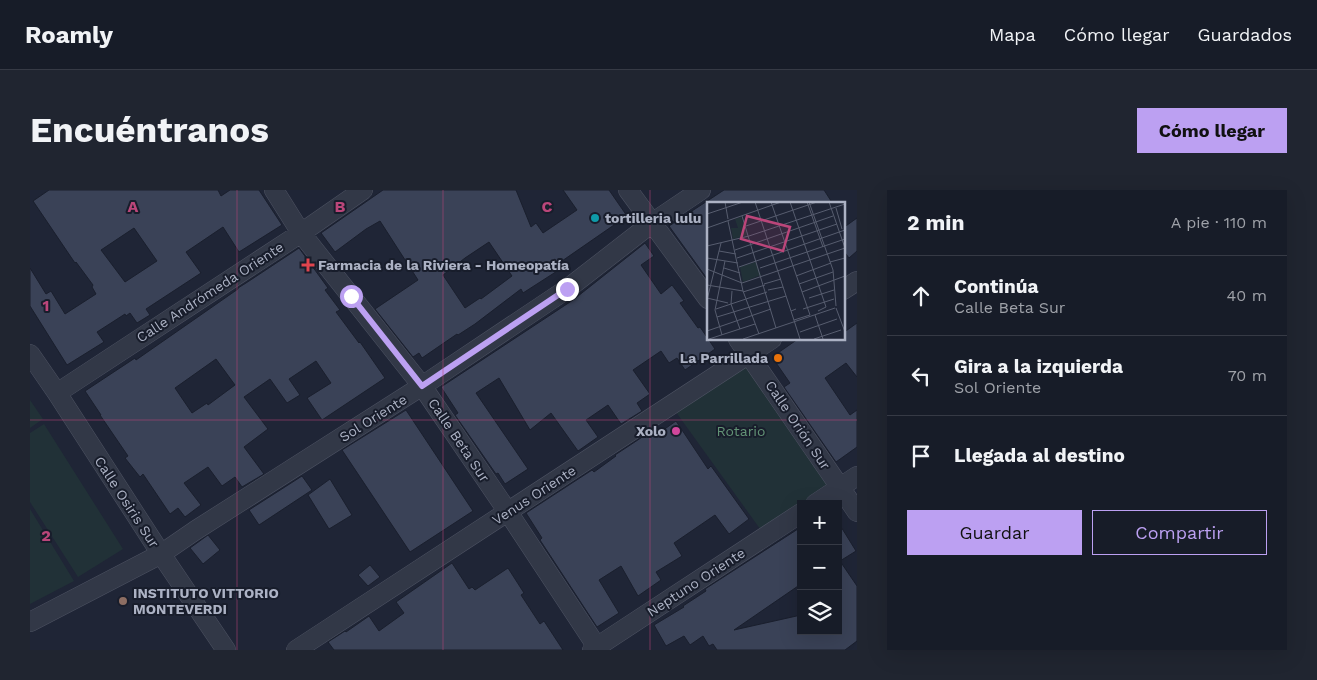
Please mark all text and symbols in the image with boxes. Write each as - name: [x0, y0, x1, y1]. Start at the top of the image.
- text: Roamly: [25, 21, 113, 49]
- text: Mapa: [989, 24, 1036, 45]
- text: Cómo llegar: [1064, 24, 1170, 45]
- text: Guardados: [1198, 24, 1292, 45]
- button: Cómo llegar: [1137, 108, 1287, 153]
- text: Encuéntranos: [30, 109, 269, 151]
- text: A: [128, 197, 139, 216]
- text: B: [335, 197, 346, 216]
- text: C: [542, 197, 553, 216]
- inset map: [707, 202, 844, 340]
- place label: tortilleria lulu: [605, 210, 701, 226]
- text: 2 min: [907, 210, 964, 235]
- marker: tortilleria lulu: [589, 212, 601, 224]
- text: A pie · 110 m: [1171, 213, 1267, 232]
- street label: Calle Andrómeda Oriente: [134, 238, 286, 346]
- place label: Farmacia de la Riviera - Homeopatía: [318, 257, 570, 273]
- marker: Farmacia de la Riviera - Homeopatía: [302, 259, 314, 271]
- text: Continúa: [954, 275, 1038, 298]
- route end: [556, 278, 579, 301]
- icon: ahead: [907, 282, 935, 310]
- route start: [340, 285, 363, 308]
- text: 40 m: [1227, 286, 1267, 305]
- text: 1: [43, 296, 49, 315]
- text: Calle Beta Sur: [954, 298, 1065, 317]
- place label: La Parrillada: [680, 350, 769, 366]
- marker: La Parrillada: [772, 352, 784, 364]
- text: Gira a la izquierda: [954, 355, 1123, 378]
- icon: left: [907, 362, 935, 390]
- text: 70 m: [1228, 366, 1267, 385]
- street label: Calle Orión Sur: [762, 377, 834, 473]
- text: Sol Oriente: [954, 378, 1041, 397]
- street label: Sol Oriente: [336, 391, 410, 445]
- street label: Calle Beta Sur: [425, 395, 493, 485]
- place label: Xolo: [636, 423, 666, 439]
- park label: Rotario: [717, 423, 765, 439]
- marker: Xolo: [670, 425, 682, 437]
- icon: arrive: [907, 442, 935, 470]
- text: Llegada al destino: [954, 444, 1125, 467]
- street label: Calle Osiris Sur: [92, 453, 163, 551]
- street label: Venus Oriente: [489, 462, 579, 528]
- map controls: [797, 500, 842, 635]
- button: +: [797, 500, 842, 545]
- button: Guardar: [907, 510, 1082, 555]
- button: Compartir: [1092, 510, 1267, 555]
- text: 2: [41, 526, 51, 545]
- street label: Neptuno Oriente: [644, 544, 748, 620]
- button: −: [797, 545, 842, 590]
- place label: INSTITUTO VITTORIO MONTEVERDI: [133, 585, 279, 617]
- button: layers: [797, 590, 842, 635]
- marker: INSTITUTO VITTORIO MONTEVERDI: [117, 595, 129, 607]

